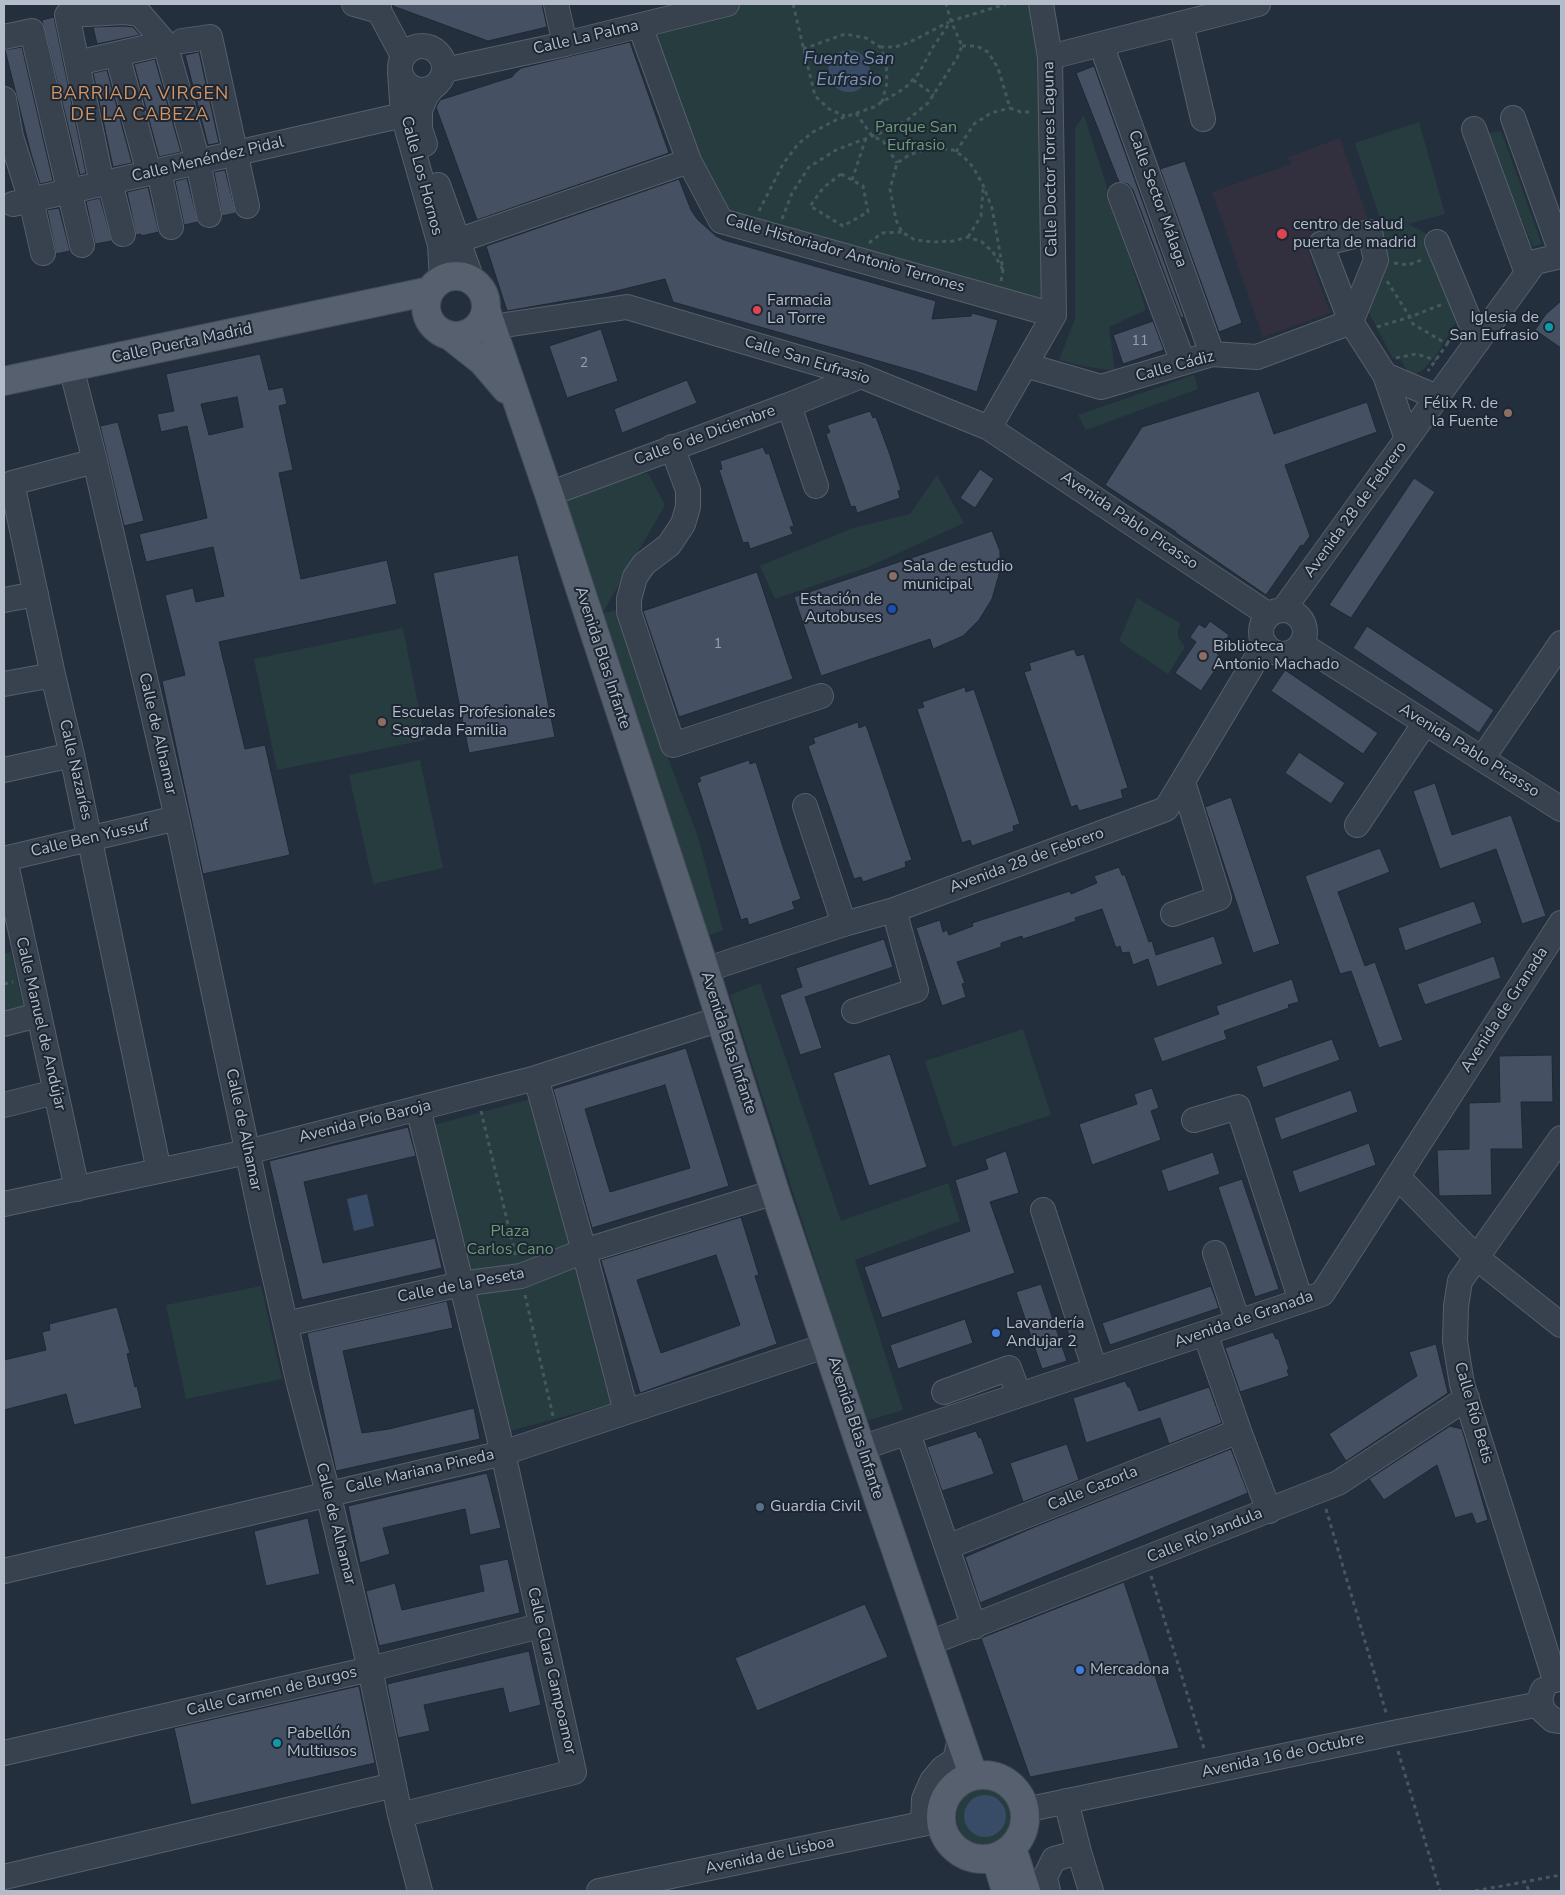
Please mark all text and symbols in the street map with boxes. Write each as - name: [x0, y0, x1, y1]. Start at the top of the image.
- street label: Calle La Palma: [532, 17, 640, 59]
- water label: Fuente San Eufrasio: [804, 49, 894, 92]
- street label: Calle Doctor Torres Laguna: [1040, 61, 1062, 257]
- district label: BARRIADA VIRGEN DE LA CABEZA: [49, 84, 231, 126]
- street label: Calle Los Hornos: [396, 114, 446, 238]
- park label: Parque San Eufrasio: [875, 118, 957, 156]
- street label: Calle Sector Málaga: [1123, 128, 1191, 270]
- street label: Calle Menéndez Pidal: [130, 133, 286, 187]
- street label: Calle Historiador Antonio Terrones: [723, 211, 967, 297]
- place label: centro de salud puerta de madrid: [1293, 215, 1416, 253]
- marker: centro de salud puerta de madrid: [1275, 227, 1289, 241]
- place label: Farmacia La Torre: [767, 291, 831, 329]
- marker: Farmacia La Torre: [751, 304, 763, 316]
- place label: Iglesia de San Eufrasio: [1449, 308, 1539, 346]
- street label: Calle Puerta Madrid: [110, 320, 254, 368]
- marker: Iglesia de San Eufrasio: [1543, 321, 1555, 333]
- street label: Calle San Eufrasio: [742, 333, 872, 389]
- house number: 11: [1132, 334, 1148, 350]
- street label: Calle Cádiz: [1134, 347, 1216, 387]
- house number: 2: [580, 356, 588, 372]
- place label: Félix R. de la Fuente: [1424, 394, 1498, 432]
- street label: Calle 6 de Diciembre: [632, 401, 778, 471]
- marker: Félix R. de la Fuente: [1502, 407, 1514, 419]
- street label: Avenida 28 de Febrero: [1300, 438, 1412, 582]
- street label: Avenida Pablo Picasso: [1057, 468, 1201, 574]
- place label: Sala de estudio municipal: [903, 557, 1013, 595]
- marker: Sala de estudio municipal: [887, 570, 899, 582]
- street label: Avenida Blas Infante: [570, 584, 634, 732]
- place label: Estación de Autobuses: [800, 590, 882, 628]
- marker: Estación de Autobuses: [886, 603, 898, 615]
- house number: 1: [714, 637, 722, 653]
- place label: Biblioteca Antonio Machado: [1213, 637, 1339, 675]
- marker: Biblioteca Antonio Machado: [1197, 650, 1209, 662]
- street label: Calle de Alhamar: [134, 671, 180, 797]
- street label: Avenida Pablo Picasso: [1395, 700, 1543, 802]
- place label: Escuelas Profesionales Sagrada Familia: [392, 703, 556, 741]
- marker: Escuelas Profesionales Sagrada Familia: [376, 716, 388, 728]
- street label: Calle Nazaríes: [54, 718, 96, 822]
- street label: Calle Ben Yussuf: [29, 816, 151, 862]
- street label: Avenida 28 de Febrero: [947, 824, 1107, 898]
- street label: Calle Manuel de Andújar: [11, 935, 69, 1113]
- street label: Avenida de Granada: [1457, 944, 1553, 1076]
- street label: Avenida Blas Infante: [696, 969, 760, 1117]
- street label: Calle de Alhamar: [221, 1067, 265, 1193]
- street label: Avenida Pío Baroja: [297, 1096, 433, 1148]
- park label: Plaza Carlos Cano: [466, 1222, 554, 1260]
- street label: Calle de la Peseta: [396, 1264, 526, 1308]
- street label: Avenida de Granada: [1172, 1287, 1316, 1353]
- place label: Lavandería Andujar 2: [1006, 1314, 1084, 1352]
- marker: Lavandería Andujar 2: [990, 1327, 1002, 1339]
- street label: Avenida Blas Infante: [823, 1354, 887, 1502]
- street label: Calle Río Betis: [1449, 1360, 1497, 1466]
- street label: Calle Mariana Pineda: [344, 1446, 496, 1498]
- street label: Calle de Alhamar: [311, 1461, 359, 1587]
- street label: Calle Cazorla: [1045, 1462, 1141, 1516]
- place label: Guardia Civil: [770, 1497, 861, 1517]
- marker: Guardia Civil: [754, 1501, 766, 1513]
- street label: Calle Río Jandula: [1145, 1504, 1265, 1568]
- street label: Calle Clara Campoamor: [522, 1586, 580, 1756]
- place label: Mercadona: [1090, 1660, 1169, 1680]
- street label: Calle Carmen de Burgos: [185, 1663, 359, 1721]
- marker: Mercadona: [1074, 1664, 1086, 1676]
- place label: Pabellón Multiusos: [287, 1724, 357, 1762]
- street label: Avenida 16 de Octubre: [1200, 1729, 1366, 1783]
- marker: Pabellón Multiusos: [271, 1737, 283, 1749]
- street label: Avenida de Lisboa: [704, 1833, 836, 1879]

